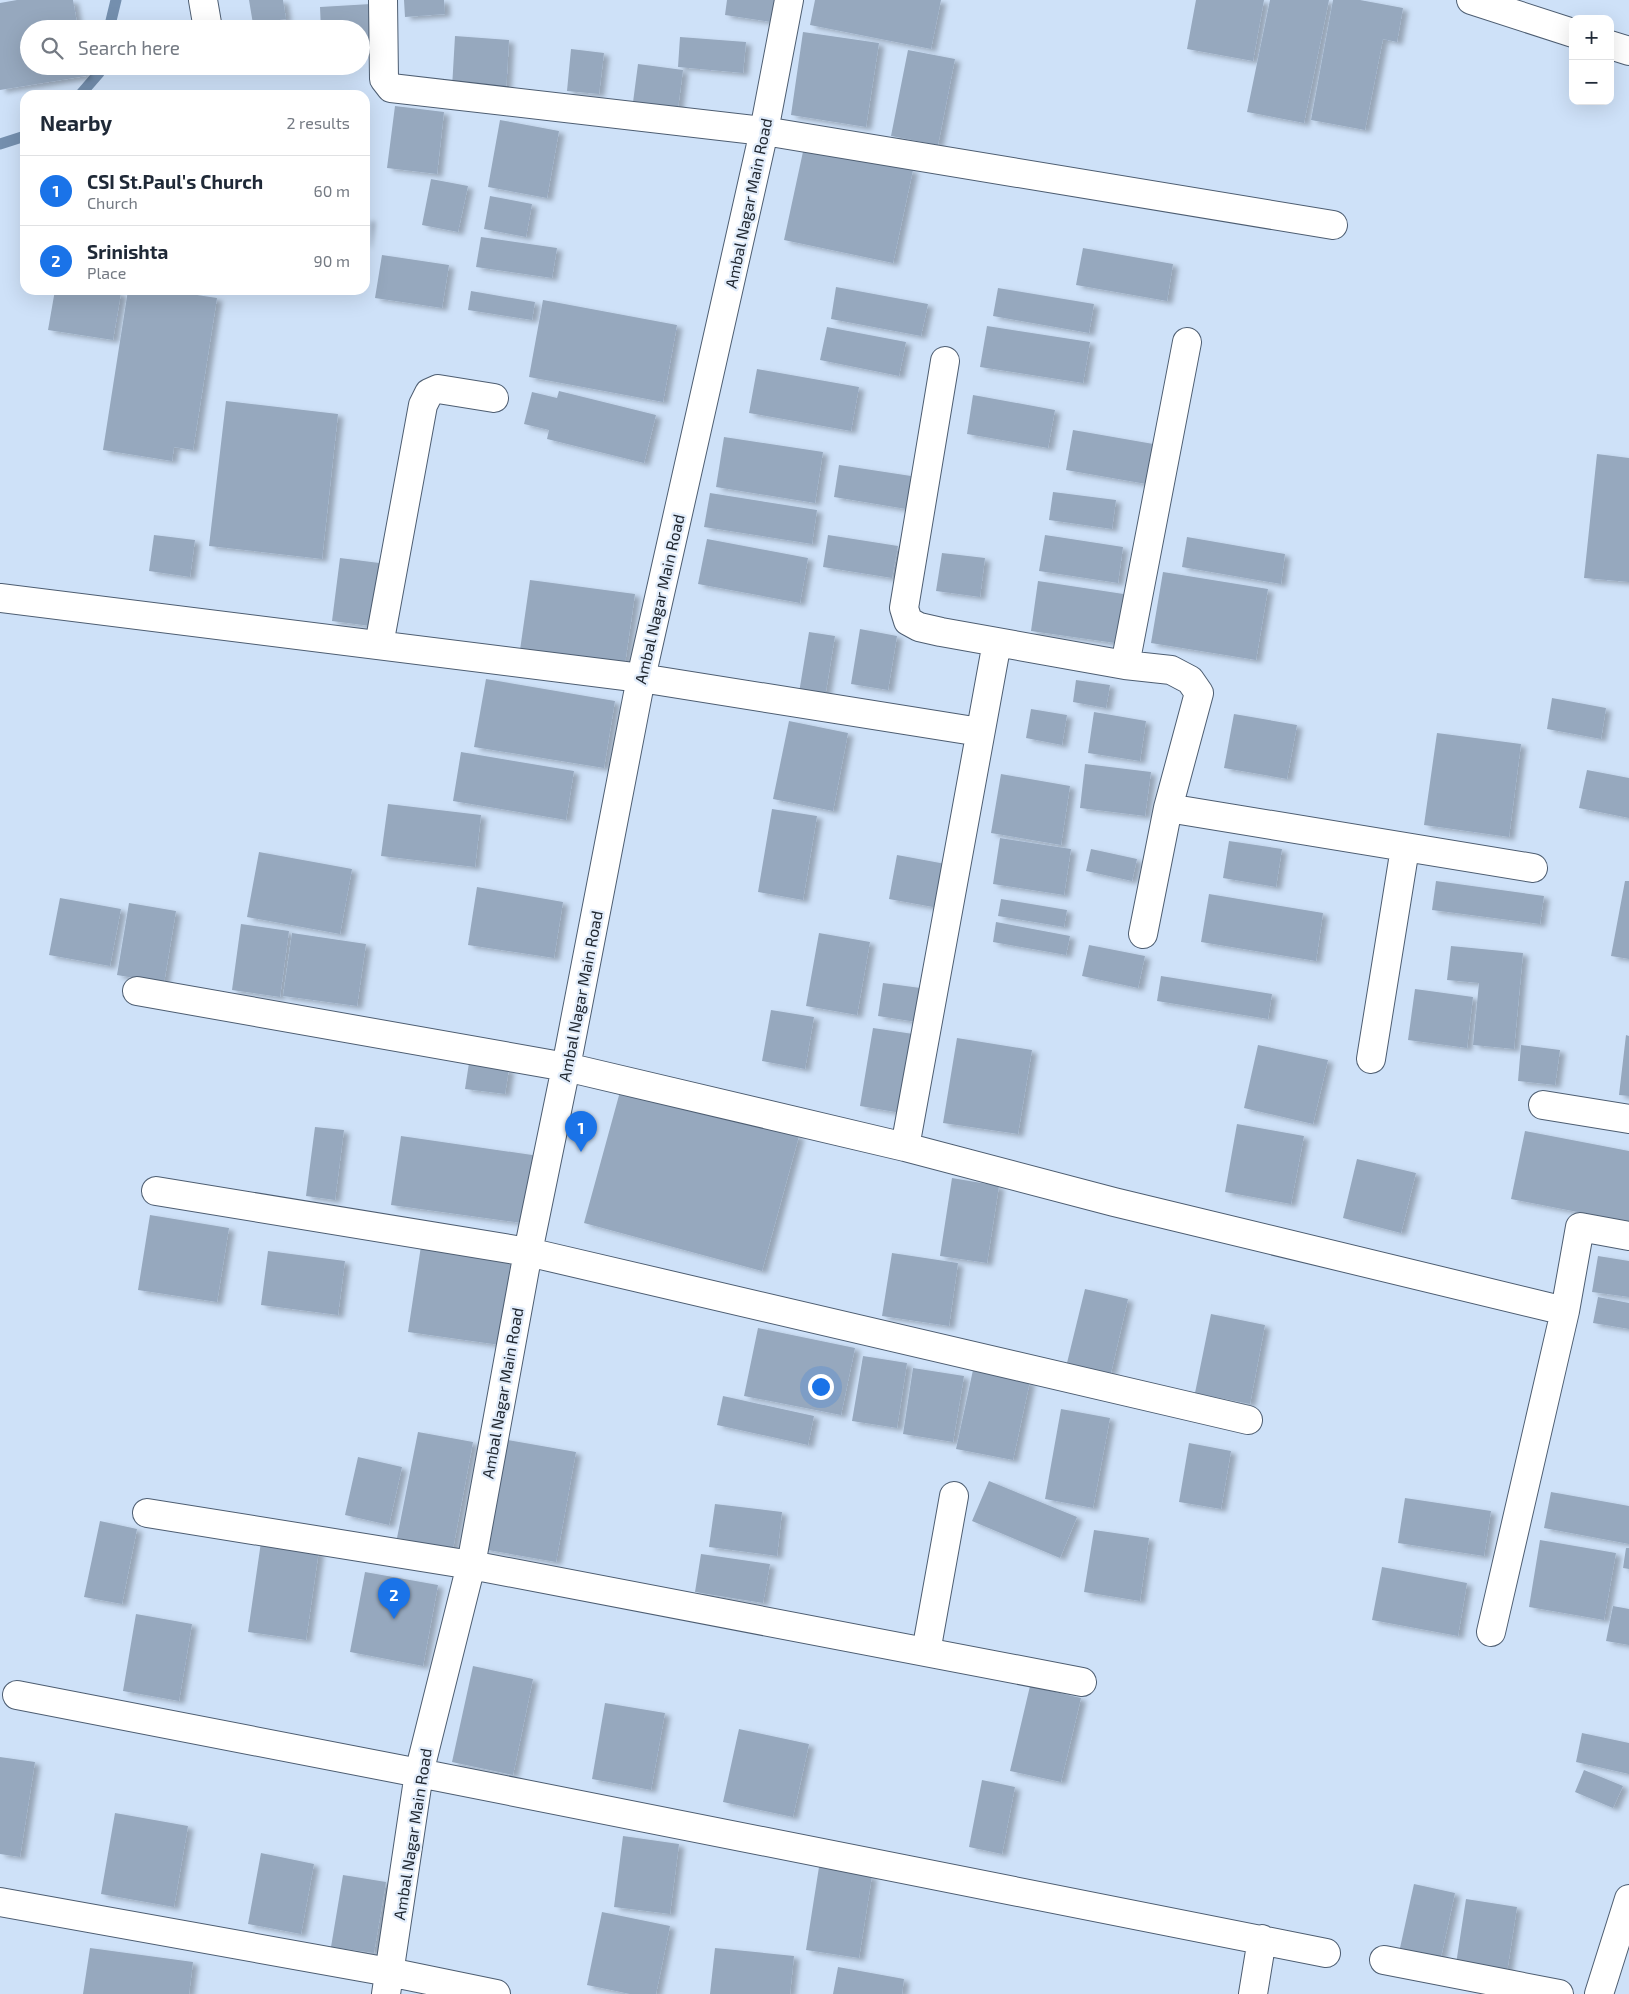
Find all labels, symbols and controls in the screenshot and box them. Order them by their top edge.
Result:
map controls [1569,15,1614,105]
button: + [1569,15,1614,60]
search box [20,20,370,75]
icon: search [38,34,66,62]
text: Search here [78,36,180,59]
button: − [1569,60,1614,105]
text: Nearby [40,110,112,135]
text: 2 results [287,113,350,132]
street label: Ambal Nagar Main Road [721,116,775,290]
text: CSI St.Paul's Church [87,170,263,193]
text: 1 [53,181,59,200]
text: 60 m [314,181,350,200]
text: Church [87,193,138,212]
text: Srinishta [87,240,168,263]
text: 2 [51,251,61,270]
text: 90 m [314,251,350,270]
text: Place [87,263,126,282]
street label: Ambal Nagar Main Road [630,512,688,686]
street label: Ambal Nagar Main Road [554,909,606,1083]
pin: 1 [565,1111,597,1152]
street label: Ambal Nagar Main Road [478,1306,526,1480]
your location [808,1374,834,1400]
pin: 2 [378,1578,410,1619]
street label: Ambal Nagar Main Road [389,1747,435,1921]

